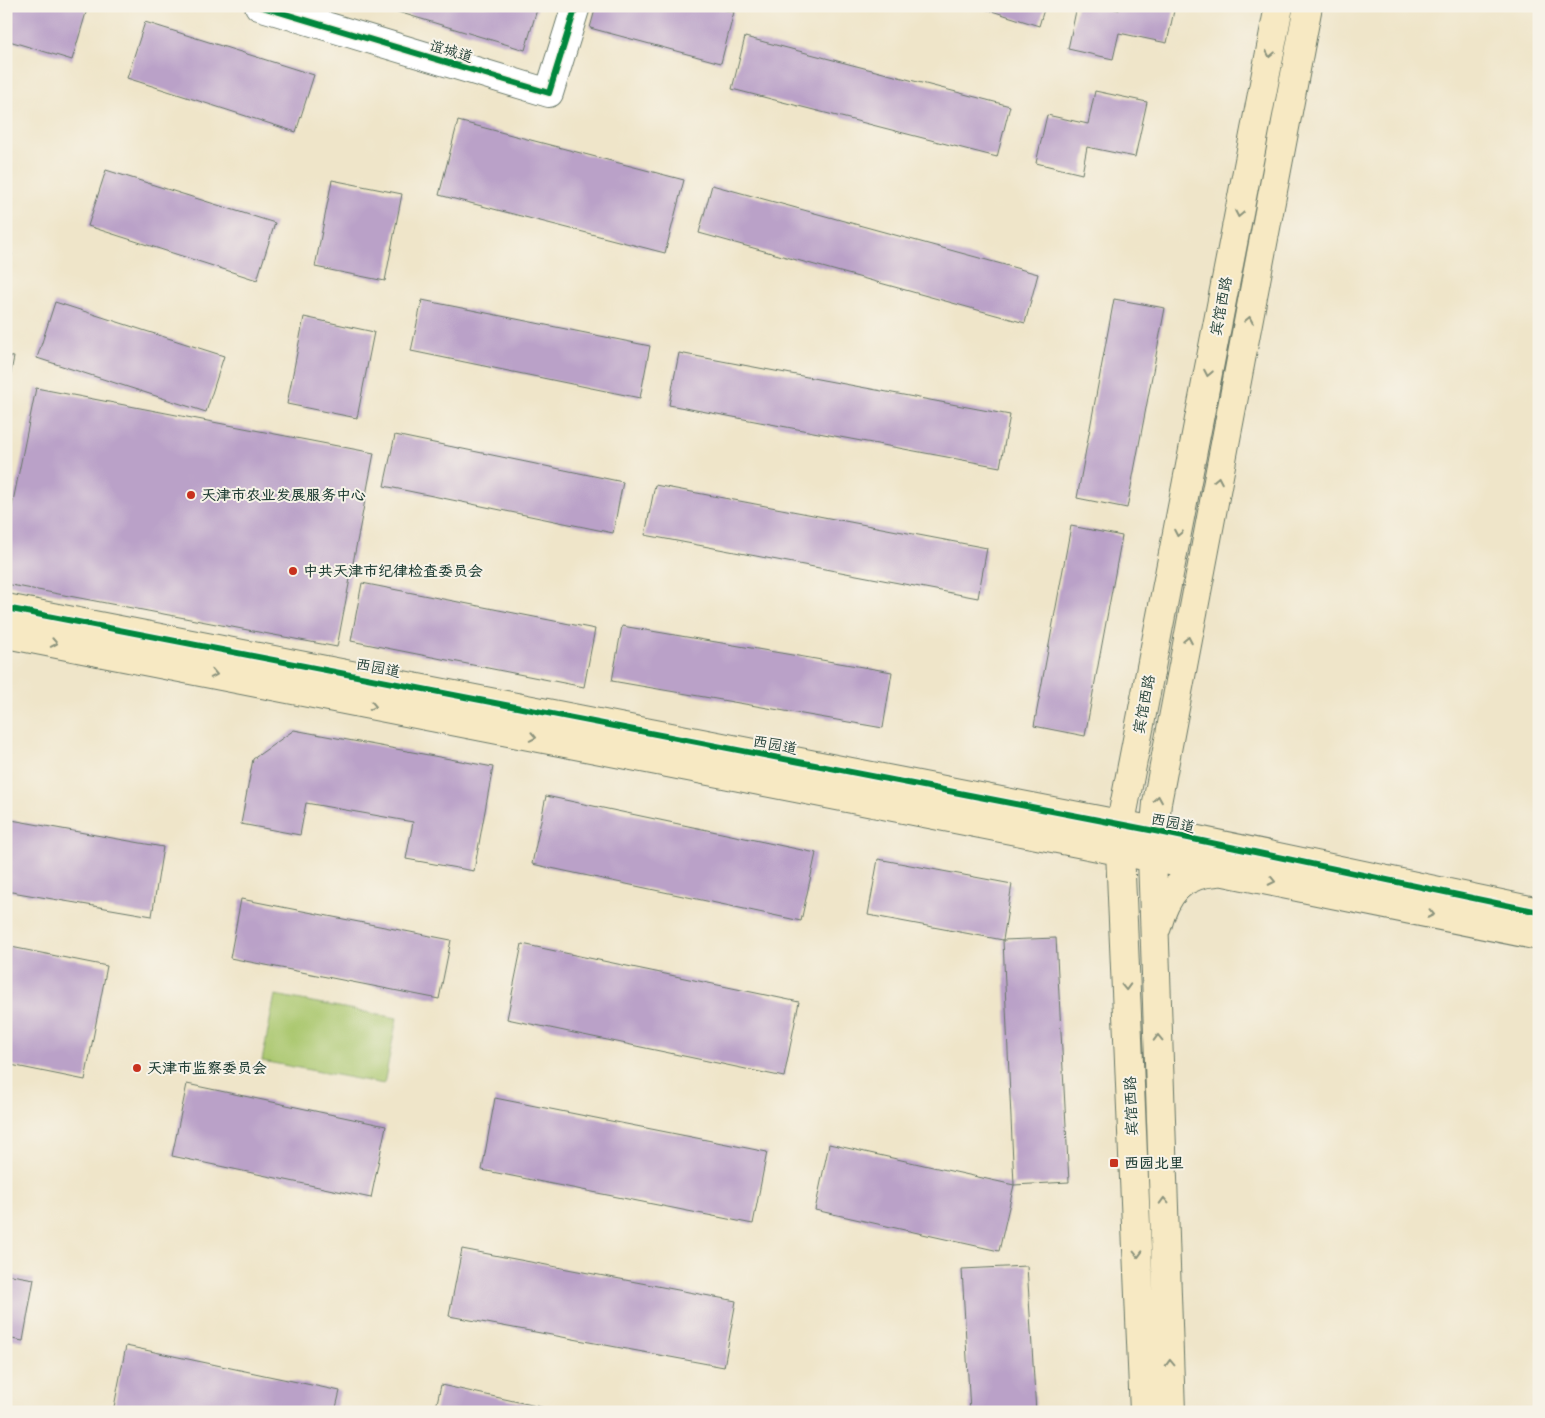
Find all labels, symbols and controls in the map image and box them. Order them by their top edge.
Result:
street label: 谊城道 [427,36,475,66]
one-way arrow [1265,50,1275,59]
one-way arrow [1234,209,1245,218]
street label: 宾馆西路 [1206,275,1236,337]
one-way arrow [1243,316,1253,325]
one-way arrow [1204,369,1214,378]
one-way arrow [1213,476,1223,484]
place label: 天津市农业发展服务中心 [201,486,366,504]
marker: 天津市农业发展服务中心 [185,489,197,501]
one-way arrow [1173,528,1183,537]
place label: 中共天津市纪律检查委员会 [303,562,483,580]
marker: 中共天津市纪律检查委员会 [287,565,299,577]
one-way arrow [1183,635,1193,644]
one-way arrow [50,638,59,648]
street label: 西园道 [354,655,402,681]
one-way arrow [209,669,218,679]
street label: 宾馆西路 [1129,673,1159,735]
one-way arrow [369,700,378,710]
one-way arrow [528,731,537,741]
street label: 西园道 [751,732,799,758]
one-way arrow [1153,795,1163,804]
street label: 西园道 [1149,810,1197,836]
one-way arrow [1267,876,1276,886]
one-way arrow [1426,908,1435,919]
one-way arrow [1121,983,1132,991]
one-way arrow [1153,1034,1164,1042]
place label: 天津市监察委员会 [147,1059,267,1077]
marker: 天津市监察委员会 [131,1062,143,1074]
street label: 宾馆西路 [1121,1076,1141,1136]
place label: 西园北里 [1124,1154,1184,1172]
marker: 西园北里 [1108,1157,1120,1169]
one-way arrow [1159,1196,1169,1204]
one-way arrow [1132,1251,1143,1259]
one-way arrow [1164,1359,1175,1367]

